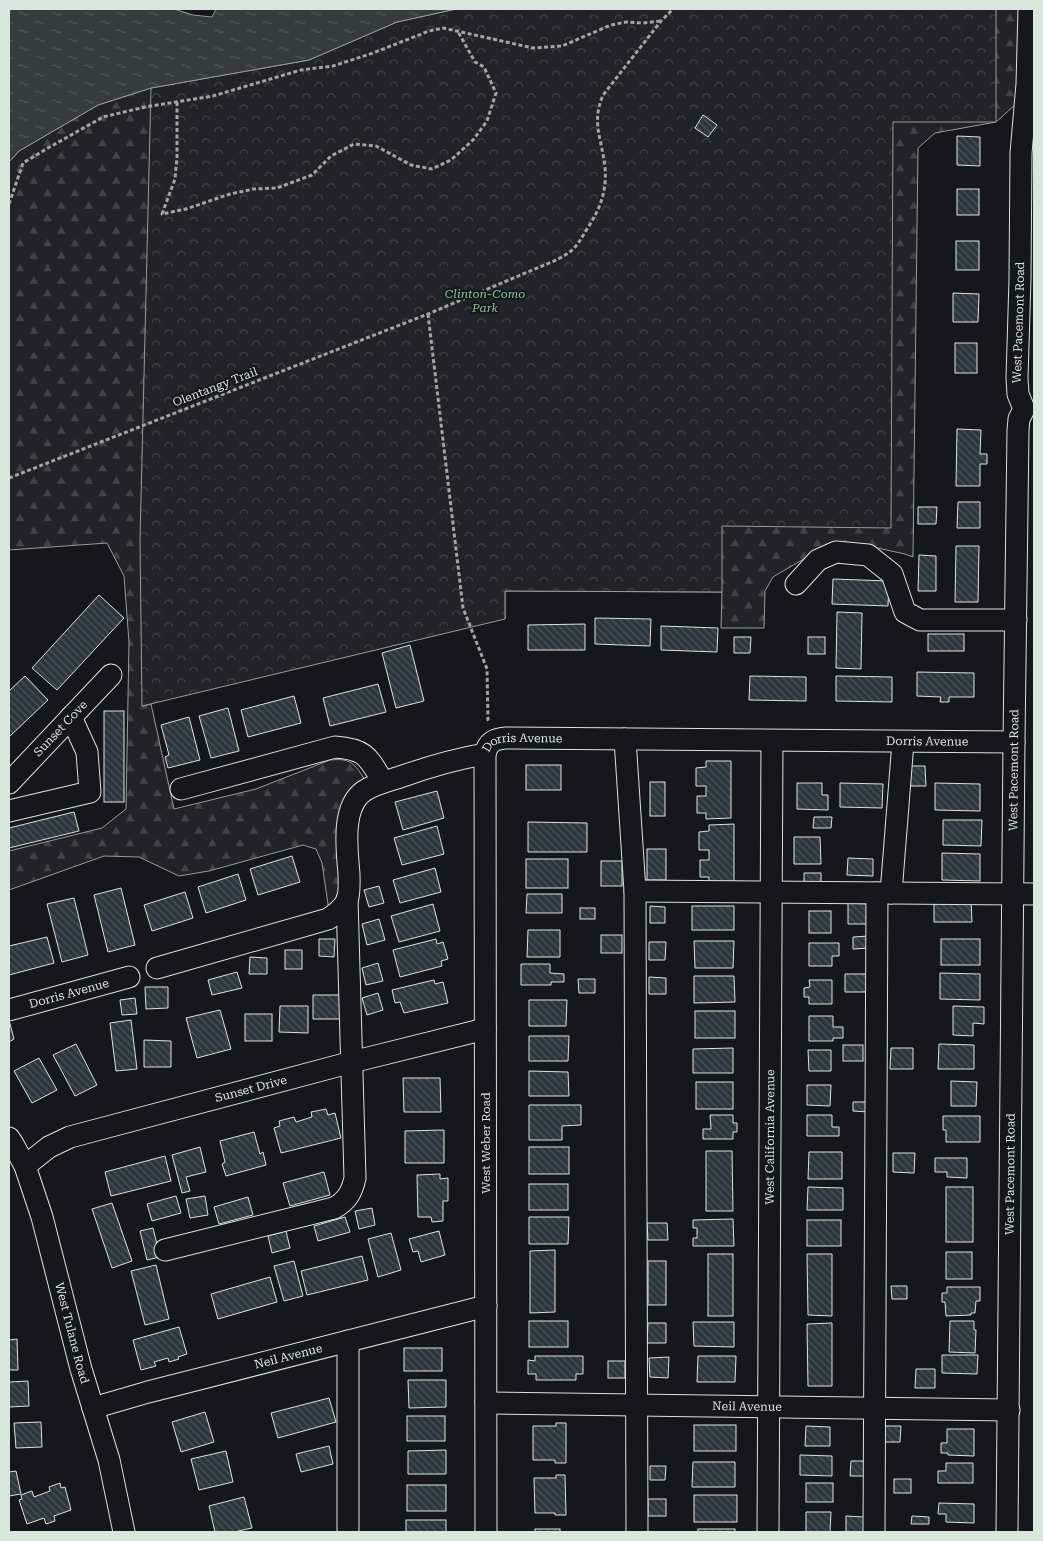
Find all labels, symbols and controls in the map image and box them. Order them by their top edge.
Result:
street label: West Pacemont Road [1010,261,1027,384]
park label: Clinton-Como Park [445,287,525,315]
street label: Olentangy Trail [170,364,260,410]
street label: Sunset Cove [31,697,90,759]
street label: West Pacemont Road [1006,709,1021,831]
street label: Dorris Avenue [479,731,563,754]
street label: Dorris Avenue [886,734,969,749]
street label: Dorris Avenue [27,976,111,1011]
street label: West California Avenue [763,1069,777,1205]
street label: Sunset Drive [213,1073,289,1105]
street label: West Weber Road [479,1092,493,1194]
street label: West Pacemont Road [1003,1113,1018,1235]
street label: West Tulane Road [52,1281,92,1386]
street label: Neil Avenue [253,1341,324,1372]
street label: Neil Avenue [712,1399,782,1414]

